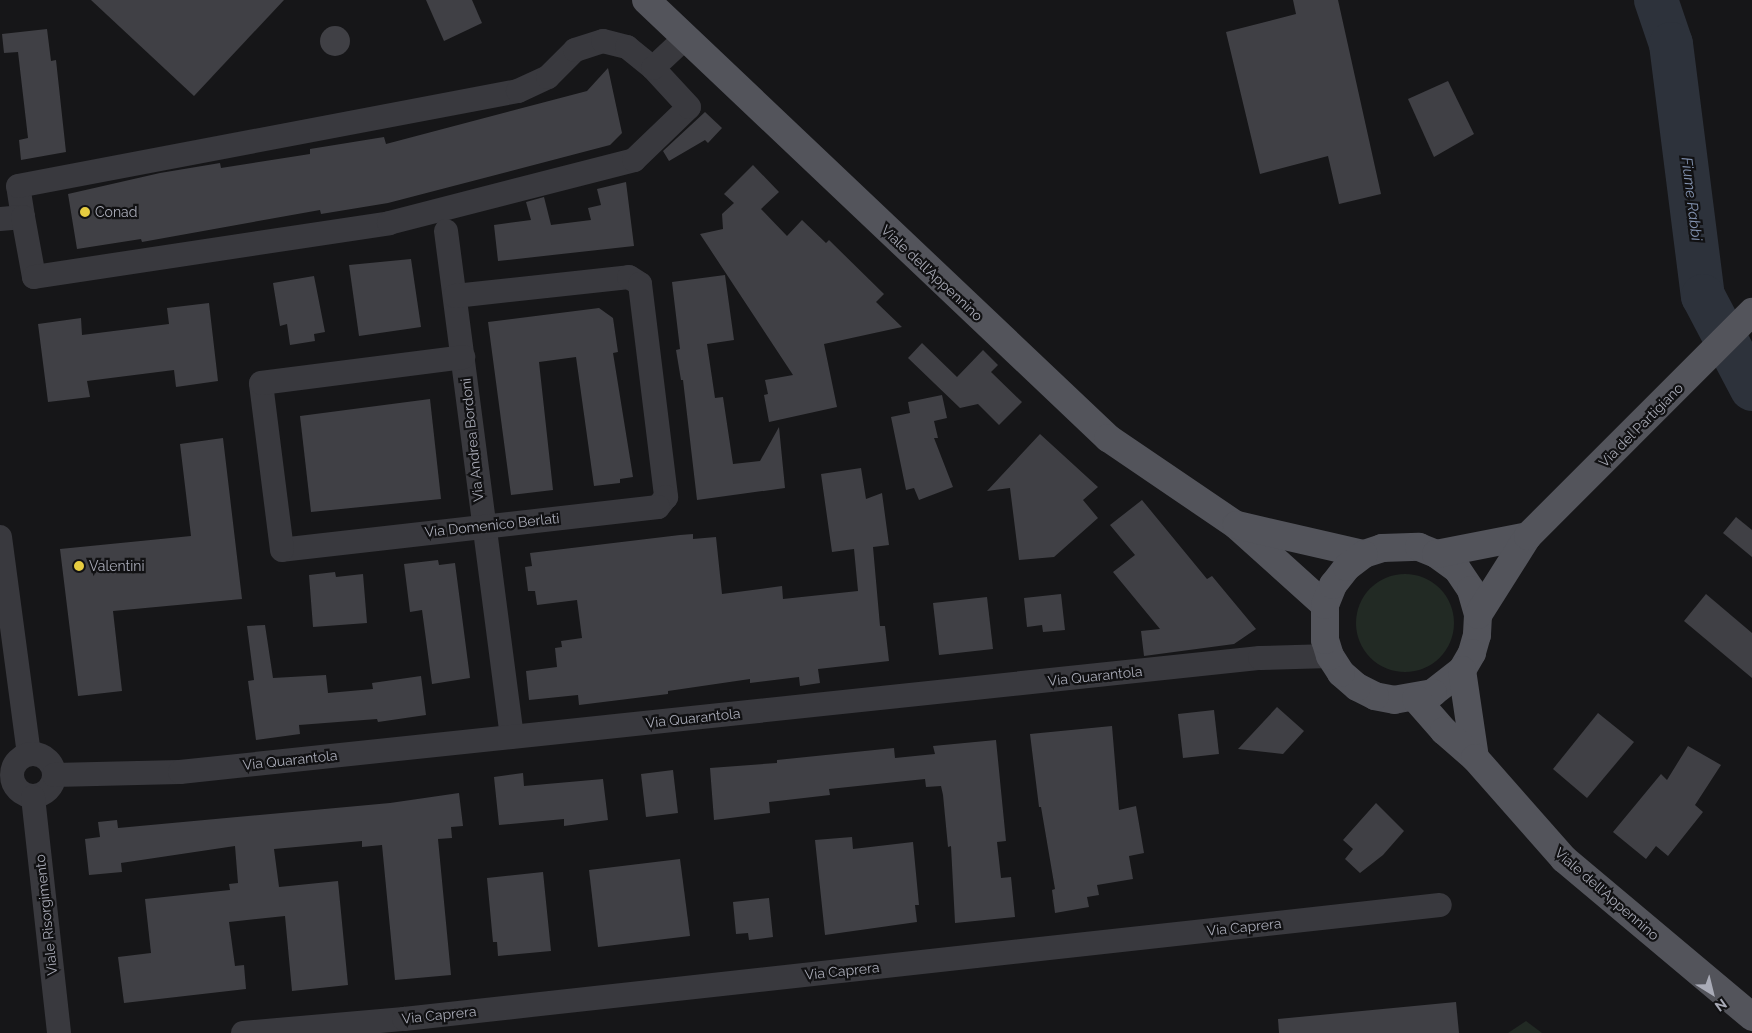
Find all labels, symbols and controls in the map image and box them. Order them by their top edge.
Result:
water label: Fiume Rabbi [1677,156,1705,242]
place label: Conad [95,204,137,220]
marker: Conad [79,206,91,218]
street label: Viale dell'Appennino [878,222,986,324]
street label: Via Andrea Bordoni [457,377,487,503]
street label: Via del Partigiano [1595,379,1687,471]
street label: Via Domenico Berlati [424,510,560,540]
place label: Valentini [89,558,144,574]
marker: Valentini [73,560,85,572]
street label: Via Quarantola [1047,663,1143,689]
street label: Via Quarantola [645,705,741,731]
street label: Via Quarantola [242,747,338,773]
street label: Viale dell'Appennino [1551,844,1663,944]
street label: Viale Risorgimento [31,854,61,976]
street label: Via Caprera [1206,915,1282,939]
street label: Via Caprera [804,959,880,983]
north arrow [1687,968,1737,1018]
text: N [1712,996,1730,1015]
street label: Via Caprera [401,1003,477,1027]

